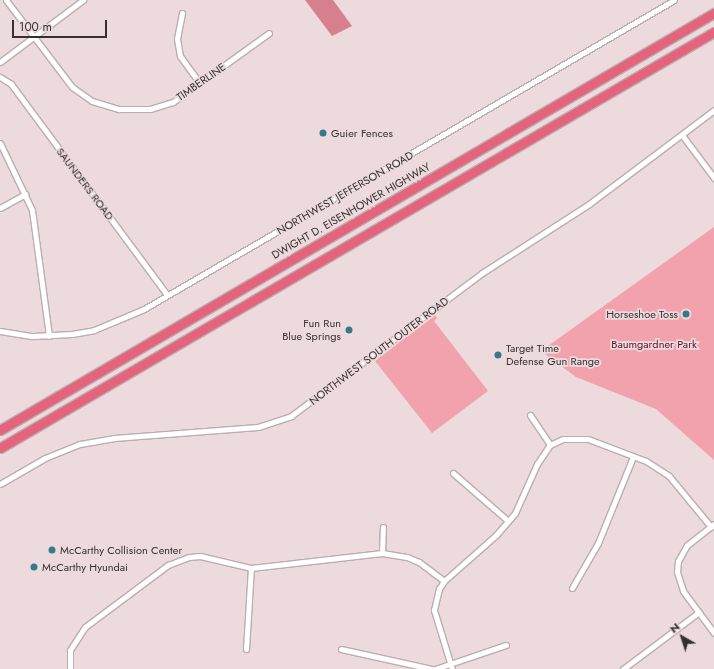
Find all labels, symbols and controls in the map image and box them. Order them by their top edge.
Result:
scale bar [14,12,109,38]
text: 100 m [19,18,52,36]
street label: TIMBERLINE [174,60,228,104]
place label: Guier Fences [331,126,393,140]
marker: Guier Fences [318,128,328,138]
street label: SAUNDERS ROAD [54,145,116,223]
street label: NORTHWEST JEFFERSON ROAD [274,148,416,238]
street label: DWIGHT D. EISENHOWER HIGHWAY [269,160,433,262]
street label: NORTHWEST SOUTH OUTER ROAD [307,294,451,408]
place label: Horseshoe Toss [606,307,678,321]
marker: Horseshoe Toss [681,309,691,319]
place label: Fun Run Blue Springs [282,317,341,343]
marker: Fun Run Blue Springs [344,325,354,335]
park label: Baumgardner Park [611,337,697,351]
place label: Target Time Defense Gun Range [506,342,600,368]
marker: Target Time Defense Gun Range [493,350,503,360]
place label: McCarthy Collision Center [60,543,182,557]
marker: McCarthy Collision Center [47,545,57,555]
place label: McCarthy Hyundai [42,560,128,574]
marker: McCarthy Hyundai [29,562,39,572]
north arrow [662,617,702,657]
text: N [666,619,683,637]

